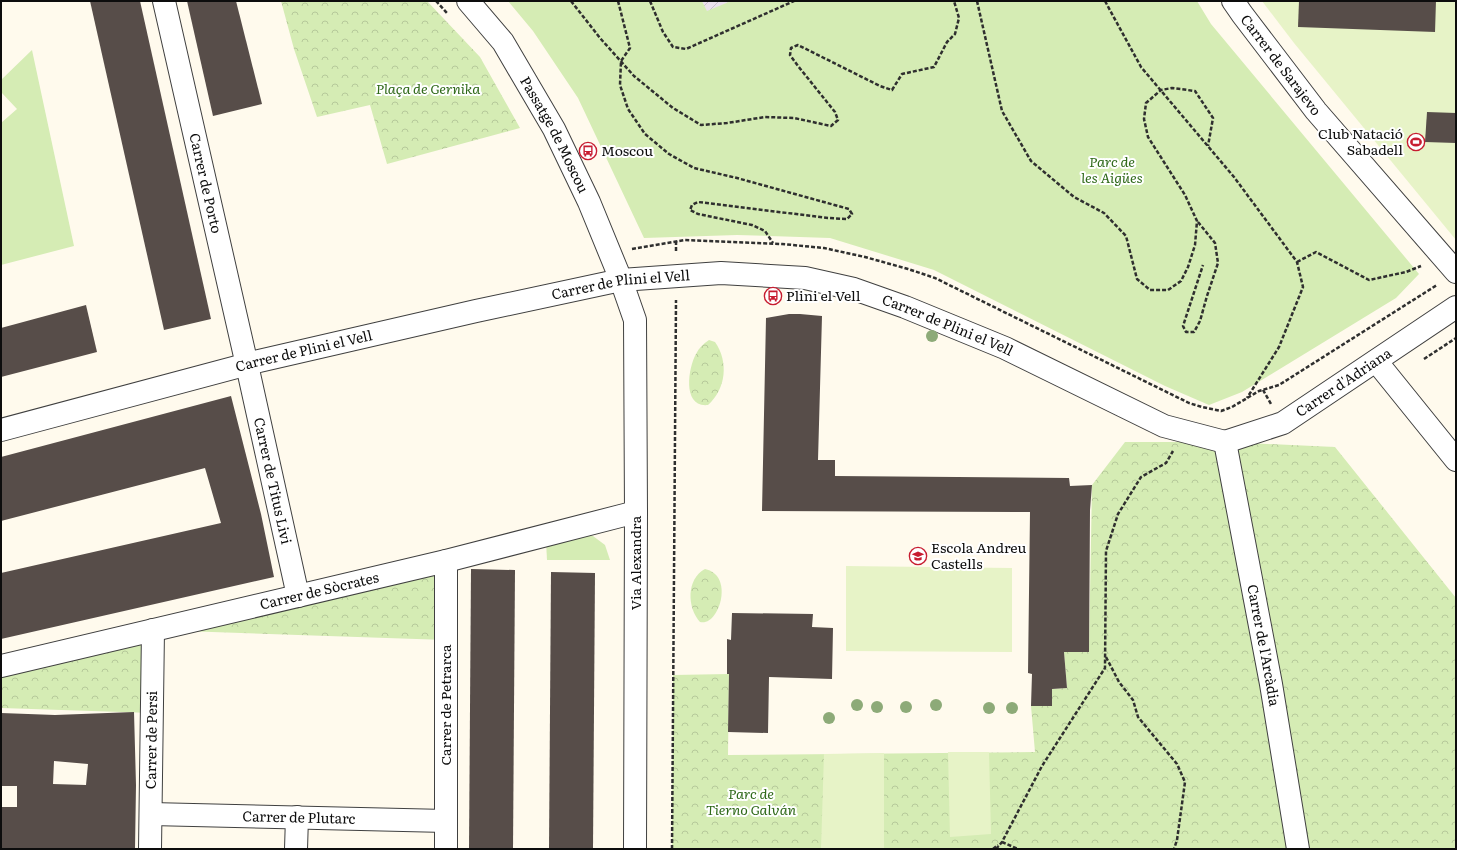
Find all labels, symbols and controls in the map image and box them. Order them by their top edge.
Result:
street label: Carrer de Sarajevo [1237,10,1327,119]
street label: Passatge de Moscou [516,72,594,196]
park label: Plaça de Gernika [376,78,480,98]
place label: Club Natació Sabadell [1318,123,1403,159]
street label: Carrer de Porto [185,131,228,235]
sports icon: Club Natació Sabadell [1406,132,1426,152]
place label: Moscou [601,140,653,160]
bus stop icon: Moscou [578,141,598,161]
park label: Parc de les Aigües [1081,151,1143,187]
street label: Carrer de Plini el Vell [549,264,691,304]
place label: Plini el Vell [786,285,861,305]
bus stop icon: Plini el Vell [763,286,783,306]
street label: Carrer de Plini el Vell [880,289,1017,360]
street label: Carrer de Plini el Vell [233,324,374,376]
street label: Carrer d'Adriana [1291,342,1395,421]
street label: Carrer de Titus Livi [250,415,297,546]
street label: Via Alexandra [625,515,645,610]
place label: Escola Andreu Castells [931,537,1027,573]
school or university icon: Escola Andreu Castells [908,546,928,566]
street label: Carrer de Sòcrates [258,566,381,614]
street label: Carrer de l'Arcàdia [1243,583,1286,708]
street label: Carrer de Petrarca [435,644,455,766]
street label: Carrer de Persi [140,690,161,789]
park label: Parc de Tierno Galván [706,783,797,819]
street label: Carrer de Plutarc [242,805,356,828]

